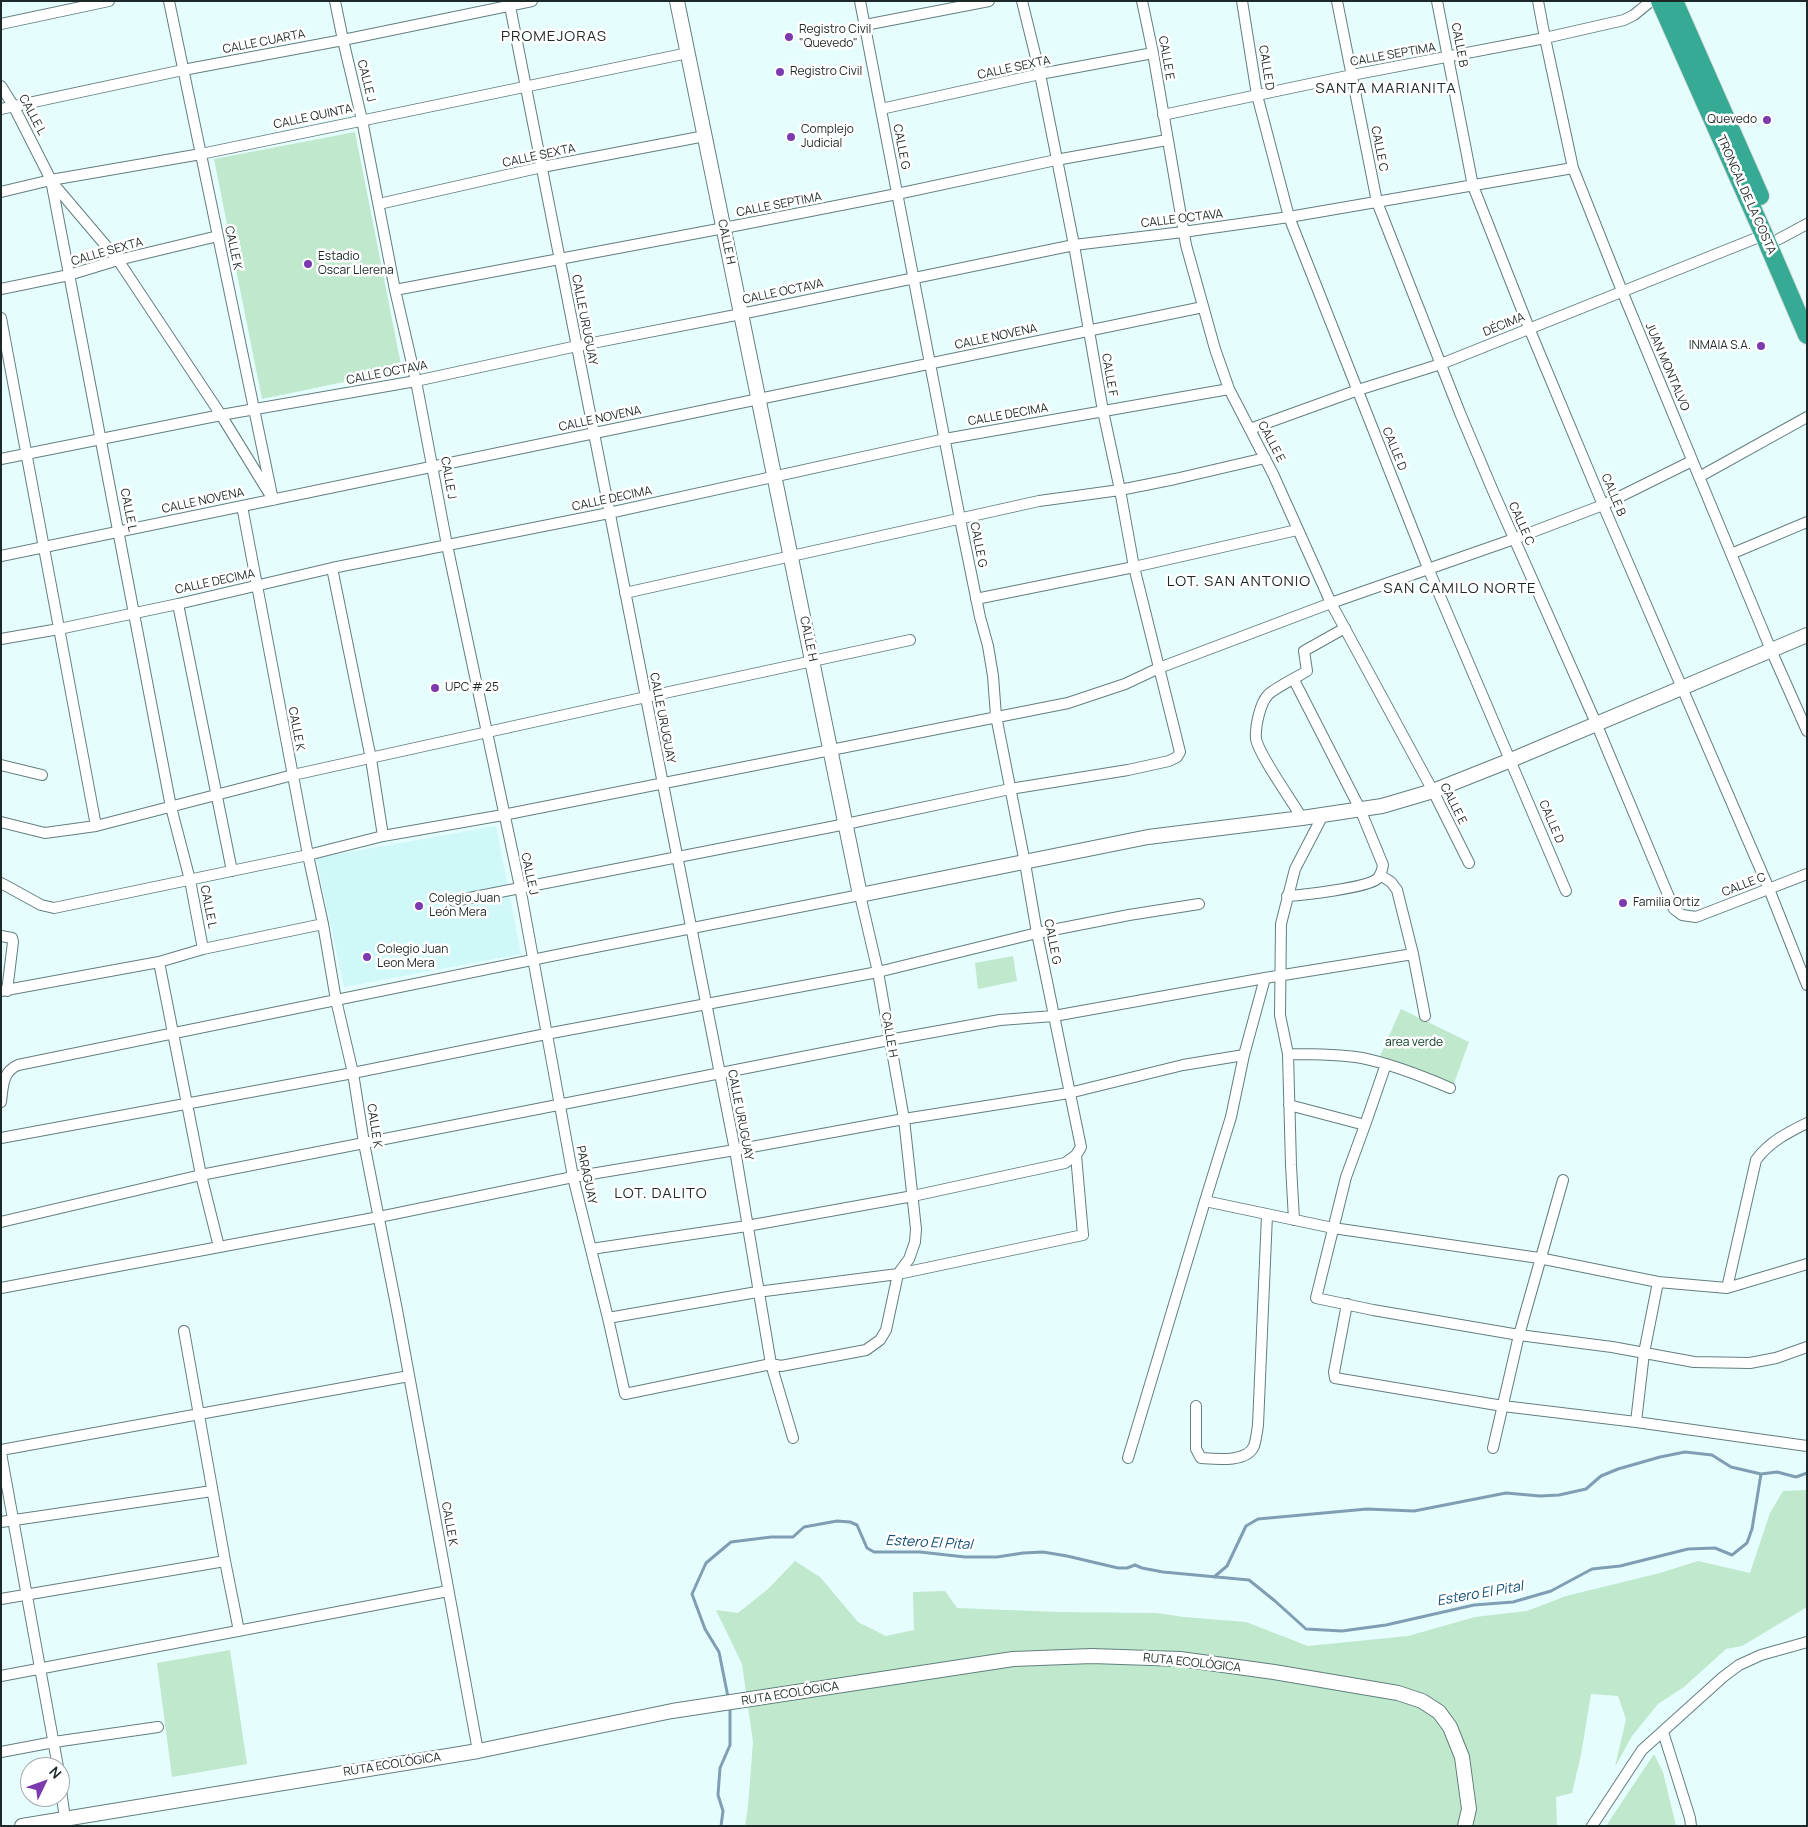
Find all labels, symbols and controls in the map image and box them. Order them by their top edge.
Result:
street label: CALLE B [1448,22,1470,68]
place label: Registro Civil "Quevedo" [799,23,871,51]
street label: CALLE CUARTA [222,27,306,57]
district label: PROMEJORAS [500,28,608,46]
marker: Registro Civil "Quevedo" [783,31,795,43]
street label: CALLE E [1155,35,1177,81]
street label: CALLE SEPTIMA [1349,40,1437,70]
street label: CALLE D [1255,44,1277,92]
street label: CALLE SEXTA [976,53,1052,83]
street label: CALLE J [354,58,378,104]
place label: Registro Civil [790,65,862,79]
marker: Registro Civil [774,66,786,78]
district label: SANTA MARIANITA [1313,80,1459,98]
street label: CALLE L [15,92,49,138]
street label: CALLE QUINTA [272,102,354,132]
place label: Quevedo [1707,113,1757,127]
marker: Quevedo [1761,114,1773,126]
place label: Complejo Judicial [801,123,854,151]
street label: CALLE G [890,123,912,171]
street label: CALLE C [1368,125,1390,173]
marker: Complejo Judicial [785,131,797,143]
street label: TRONCAL DE LA COSTA [1713,133,1779,257]
street label: CALLE SEXTA [501,141,577,171]
street label: CALLE SEPTIMA [735,190,823,220]
street label: CALLE OCTAVA [1140,207,1224,231]
street label: CALLE H [714,218,738,266]
street label: CALLE K [221,225,245,271]
street label: CALLE SEXTA [69,235,145,269]
place label: Estadio Oscar Llerena [318,250,394,278]
marker: Estadio Oscar Llerena [302,258,314,270]
street label: CALLE URUGUAY [568,274,600,366]
street label: CALLE OCTAVA [741,276,825,308]
street label: DÉCIMA [1481,310,1527,340]
street label: CALLE NOVENA [953,321,1039,353]
street label: JUAN MONTALVO [1642,321,1692,413]
place label: INMAIA S.A. [1689,339,1751,353]
marker: INMAIA S.A. [1755,340,1767,352]
street label: CALLE F [1098,352,1120,398]
street label: CALLE OCTAVA [345,358,429,388]
street label: CALLE DECIMA [967,401,1049,429]
street label: CALLE NOVENA [557,403,643,435]
street label: CALLE E [1254,419,1288,465]
street label: CALLE D [1379,425,1409,473]
street label: CALLE J [437,456,459,500]
street label: CALLE B [1598,472,1628,518]
street label: CALLE DECIMA [571,484,653,514]
street label: CALLE NOVENA [160,485,246,517]
street label: CALLE L [117,487,139,533]
street label: CALLE C [1505,500,1537,548]
street label: CALLE G [967,521,989,569]
street label: CALLE DECIMA [174,567,256,597]
district label: LOT. SAN ANTONIO [1165,573,1313,591]
district label: SAN CAMILO NORTE [1381,580,1539,598]
street label: CALLE H [796,615,820,663]
street label: CALLE URUGUAY [646,672,678,764]
place label: UPC # 25 [445,681,499,695]
marker: UPC # 25 [429,682,441,694]
street label: CALLE K [285,706,307,752]
street label: CALLE E [1437,781,1469,827]
street label: CALLE D [1535,798,1567,846]
street label: CALLE J [517,851,541,897]
street label: CALLE C [1720,870,1768,900]
street label: CALLE L [197,884,219,930]
place label: Colegio Juan León Mera [429,892,500,920]
place label: Familia Ortiz [1633,896,1700,910]
marker: Familia Ortiz [1617,897,1629,909]
marker: Colegio Juan León Mera [413,900,425,912]
street label: CALLE G [1041,918,1063,966]
place label: Colegio Juan Leon Mera [377,943,448,971]
marker: Colegio Juan Leon Mera [361,951,373,963]
street label: CALLE H [878,1011,900,1059]
park label: area verde [1385,1036,1443,1050]
street label: CALLE URUGUAY [724,1069,756,1161]
street label: CALLE K [363,1103,385,1149]
street label: PARAGUAY [573,1145,599,1205]
district label: LOT. DALITO [613,1185,709,1203]
street label: CALLE K [438,1501,460,1547]
water label: Estero El Pital [885,1532,973,1554]
water label: Estero El Pital [1436,1578,1524,1610]
street label: RUTA ECOLÓGICA [1142,1651,1242,1675]
street label: RUTA ECOLÓGICA [740,1679,840,1709]
street label: RUTA ECOLÓGICA [342,1750,442,1780]
north arrow [20,1757,70,1807]
text: N [45,1762,66,1782]

